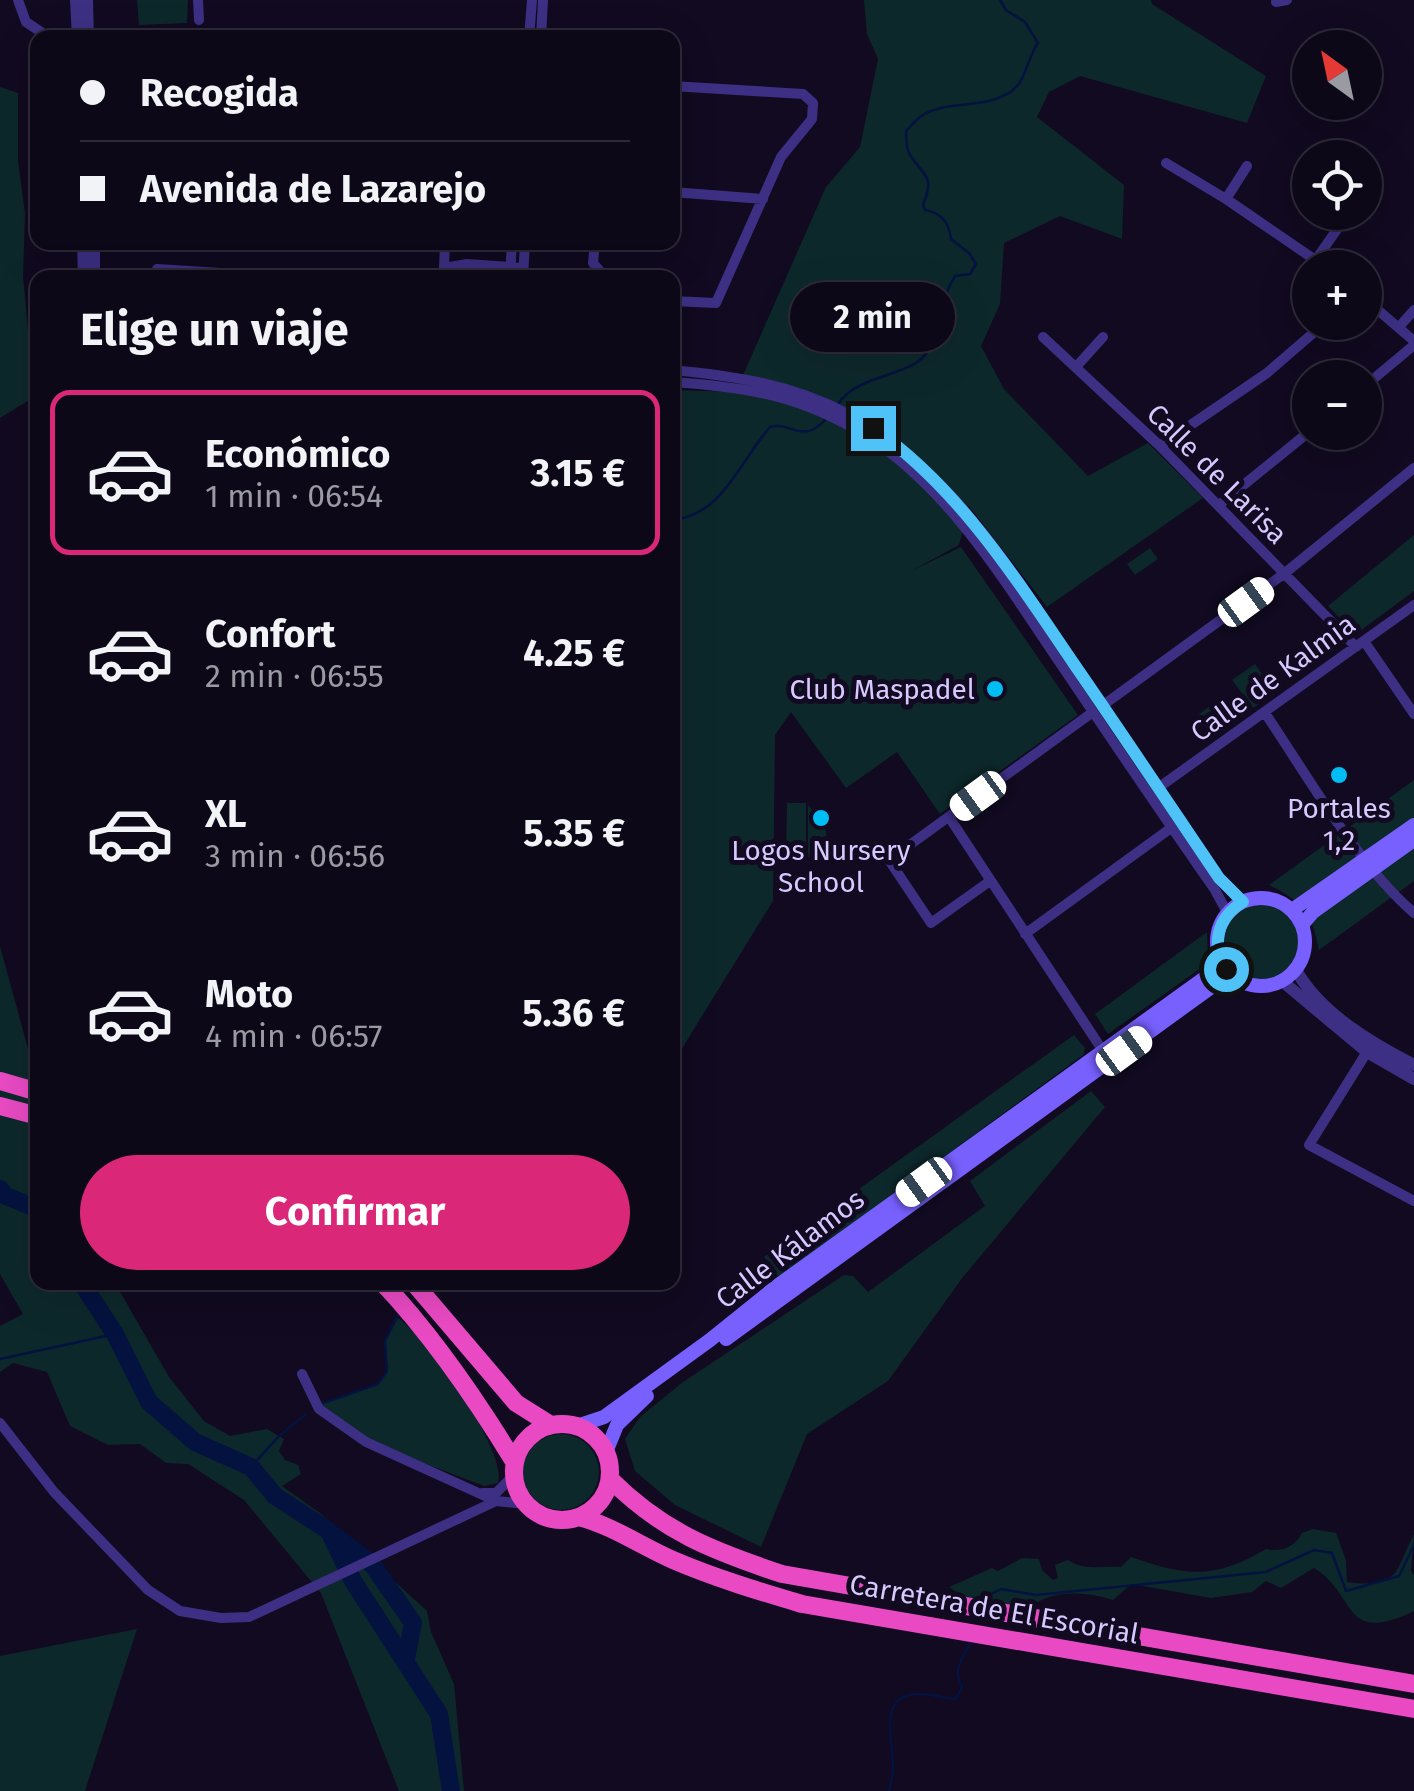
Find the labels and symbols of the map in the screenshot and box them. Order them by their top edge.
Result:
north arrow [1292,30,1382,120]
callout: 2 min [790,283,956,353]
street label: Calle de Larisa [1140,397,1294,551]
route end [851,406,896,451]
car [1213,572,1279,632]
street label: Calle de Kalmia [1184,607,1362,749]
place label: Club Maspadel [789,673,975,706]
marker: Club Maspadel [984,678,1006,700]
marker: Portales 1,2 [1328,764,1350,786]
car [945,766,1011,826]
place label: Portales 1,2 [1287,792,1391,857]
marker: Logos Nursery School [810,807,832,829]
place label: Logos Nursery School [731,834,911,899]
route start [1204,947,1249,992]
car [1091,1021,1157,1081]
car [891,1152,957,1212]
street label: Calle Kálamos [709,1182,871,1316]
street label: Carretera de El Escorial [847,1567,1141,1651]

